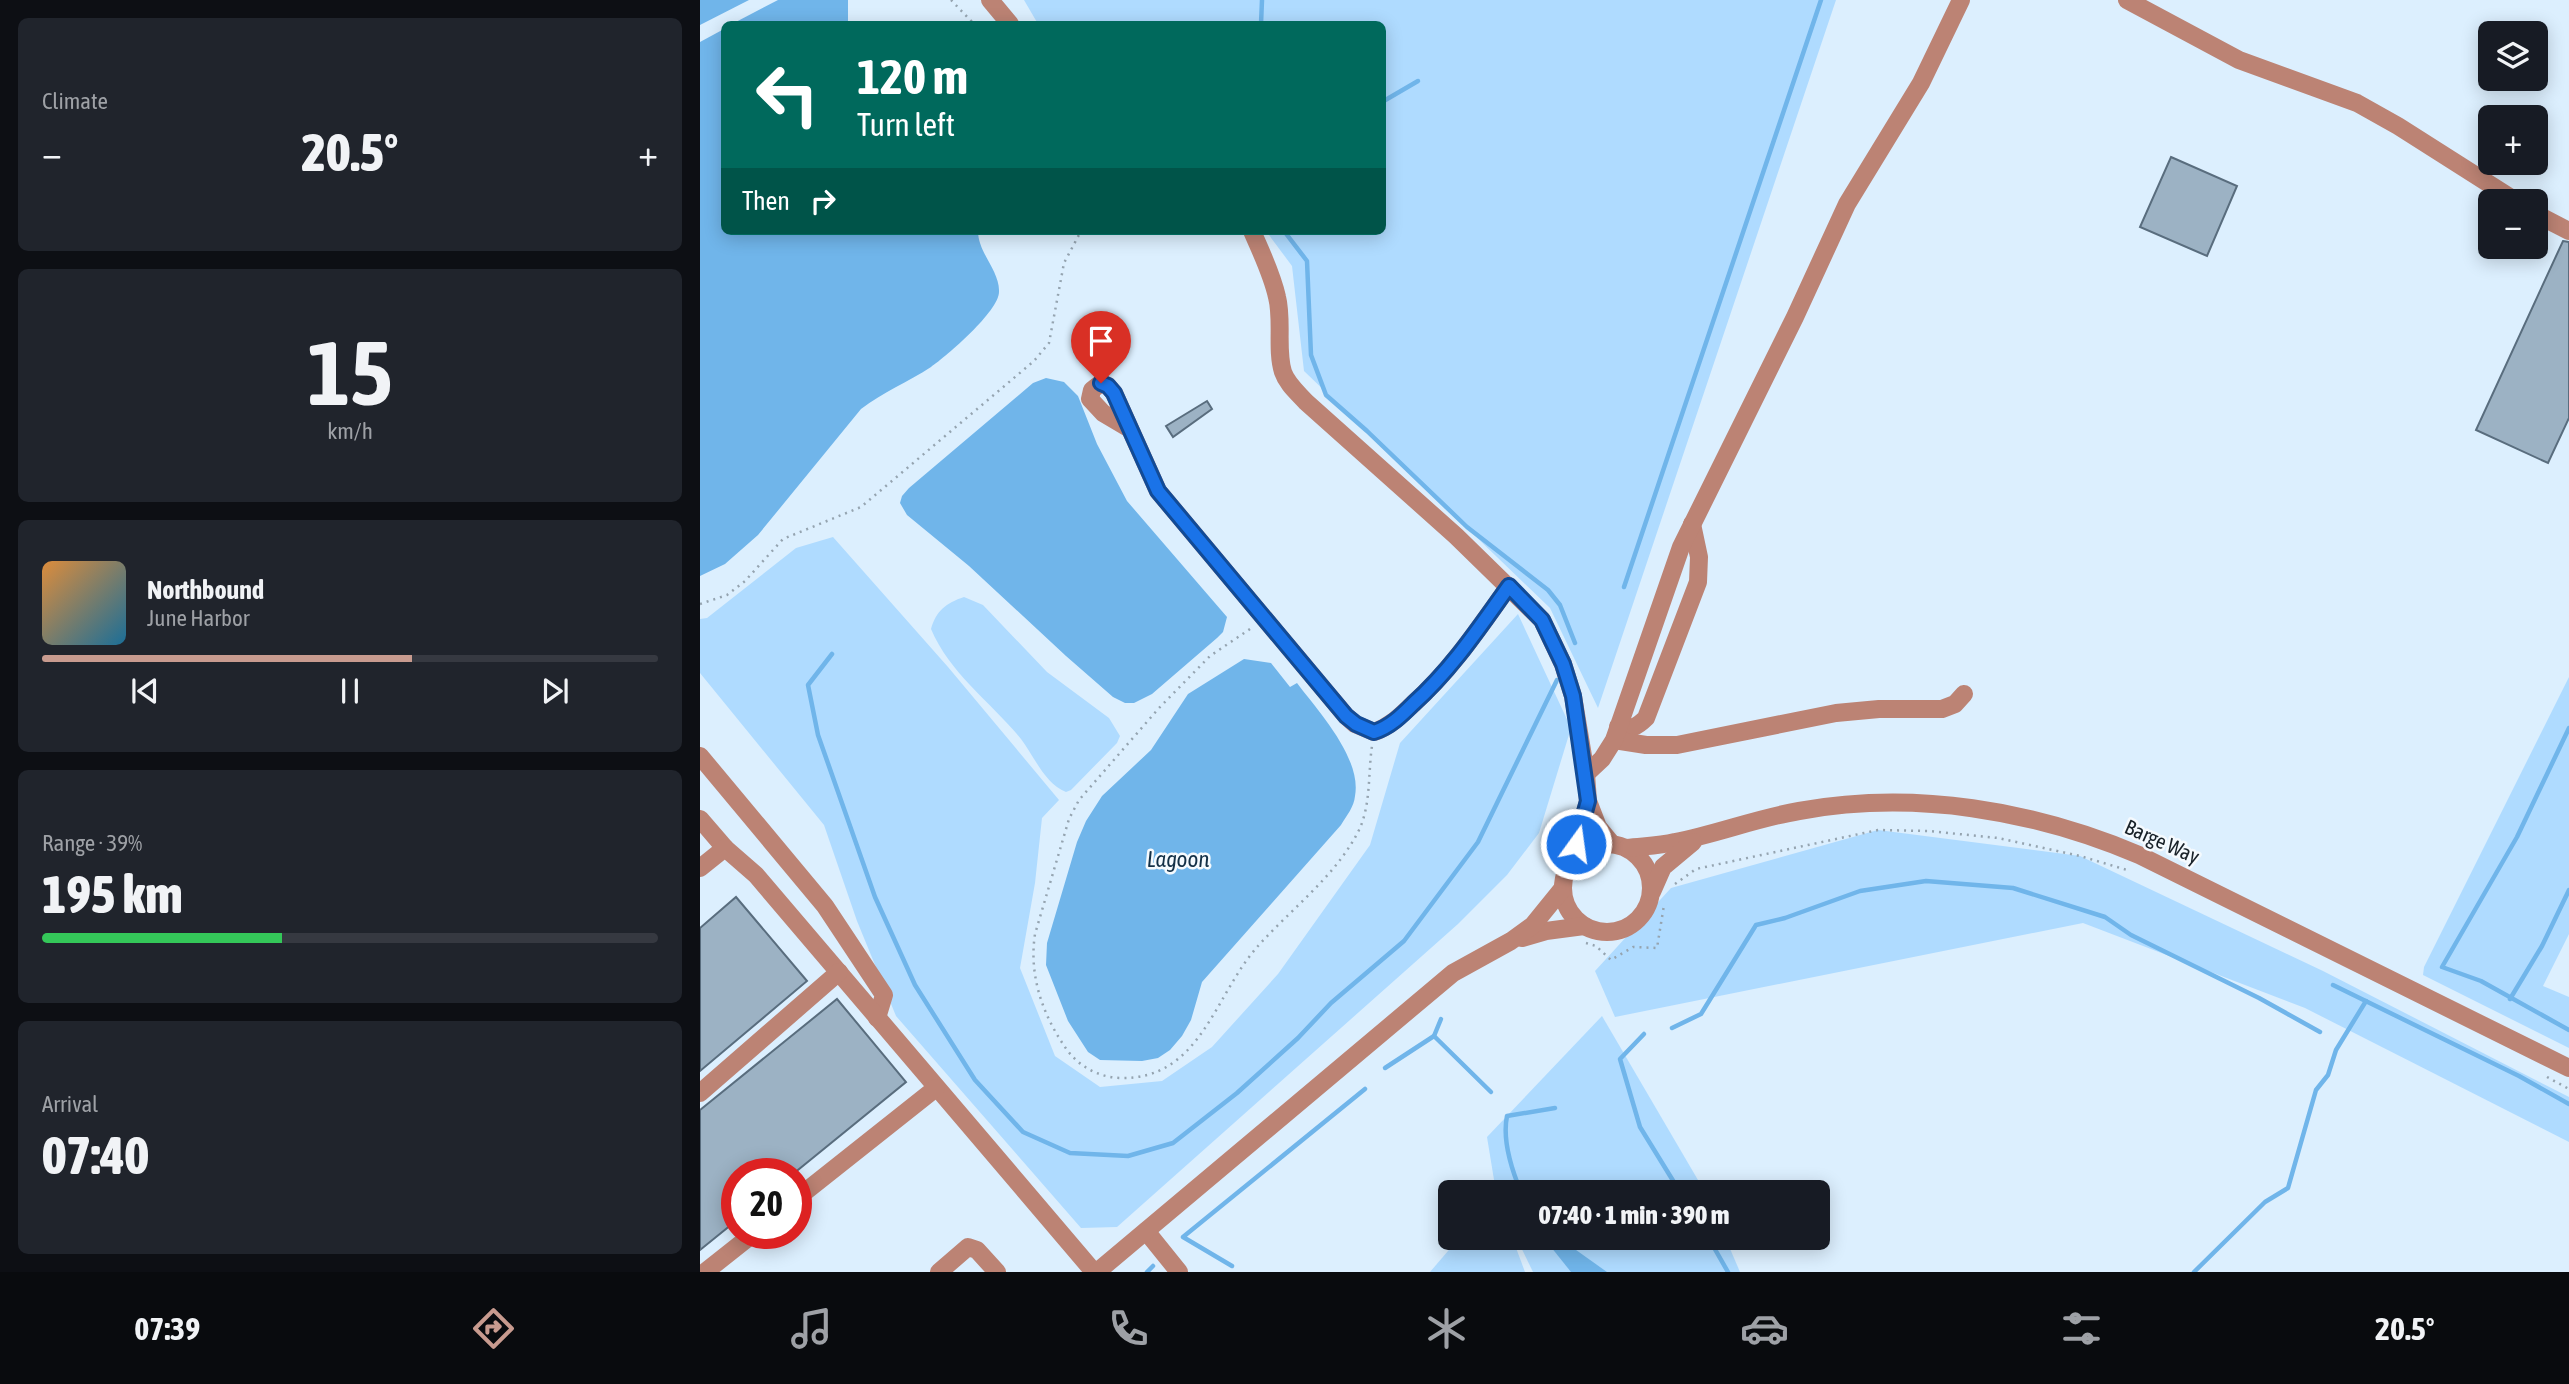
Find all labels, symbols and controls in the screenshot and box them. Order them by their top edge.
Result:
map controls [2478,21,2548,259]
button: layers [2478,21,2548,91]
text: 120 m [857,48,968,104]
icon: left [742,49,833,140]
text: Climate [42,88,108,114]
button: + [2478,105,2548,175]
text: Turn left [857,106,955,143]
text: 20.5° [302,122,398,182]
text: − [42,131,62,174]
text: + [638,131,658,174]
icon: right [804,182,842,220]
text: Then [742,186,790,216]
button: − [2478,189,2548,259]
pin [1071,311,1131,383]
text: 15 [307,320,393,424]
icon: arrive [1082,322,1120,360]
text: km/h [327,418,373,444]
text: Northbound [147,575,264,605]
text: June Harbor [147,605,250,631]
icon: previous [126,672,164,710]
icon: pause [331,672,369,710]
icon: next [536,672,574,710]
position arrow [1539,807,1613,881]
street label: Barge Way [2121,814,2204,868]
text: Range · 39% [42,830,142,856]
water label: Lagoon [1147,846,1209,872]
text: 195 km [42,864,183,924]
text: Arrival [42,1091,98,1117]
text: 07:40 [42,1125,149,1185]
speed limit sign: 20 [721,1158,812,1249]
text: 07:40 · 1 min · 390 m [1539,1200,1729,1230]
icon: directions [469,1304,518,1353]
icon: music [787,1304,836,1353]
icon: phone [1104,1304,1153,1353]
icon: climate [1422,1304,1471,1353]
icon: car [1740,1304,1789,1353]
icon: filters [2057,1304,2106,1353]
text: 07:39 [134,1310,200,1347]
text: 20.5° [2375,1310,2435,1347]

